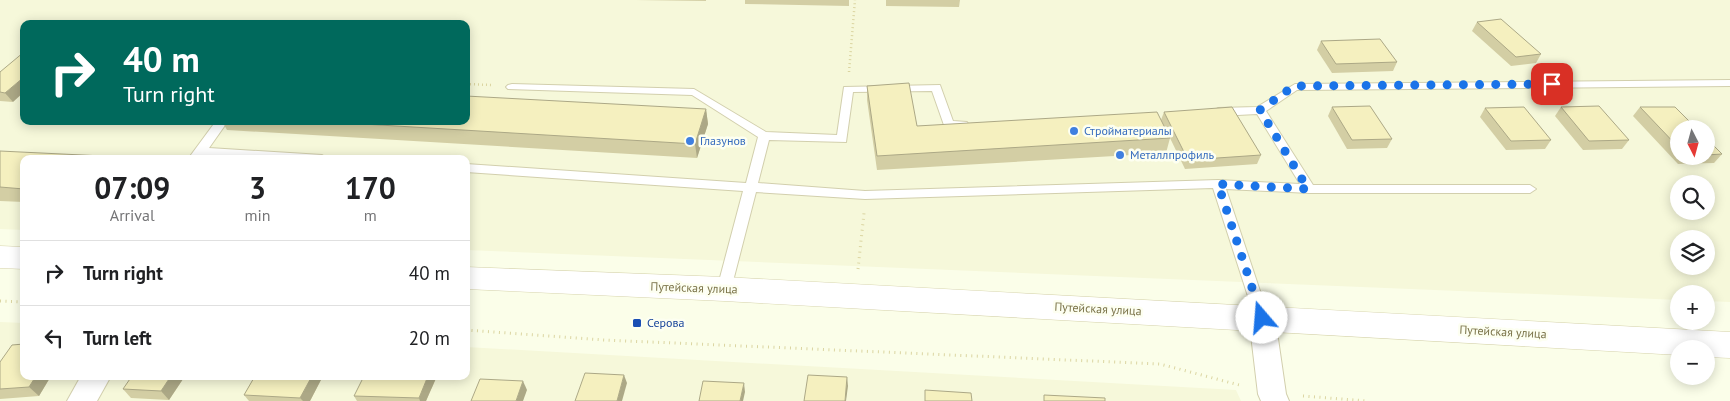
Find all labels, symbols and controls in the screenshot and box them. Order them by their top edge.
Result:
text: 40 m [123,36,200,82]
icon: right [40,40,105,105]
pin [1531,63,1573,105]
icon: arrive [1538,70,1566,98]
text: Turn right [123,80,215,108]
north arrow [1670,120,1715,165]
map controls [1670,120,1715,385]
place label: Стройматериалы [1084,123,1172,138]
marker: Стройматериалы [1068,125,1080,137]
place label: Глазунов [700,133,746,148]
marker: Глазунов [684,135,696,147]
place label: Металлпрофиль [1130,147,1214,162]
marker: Металлпрофиль [1114,149,1126,161]
text: 07:09 [94,168,170,207]
text: 3 [249,168,266,207]
text: 170 [345,168,396,207]
button: search [1670,175,1715,220]
text: Arrival [110,205,155,225]
text: min [245,205,271,225]
text: m [364,205,377,225]
button: layers [1670,230,1715,275]
icon: right [40,259,68,287]
text: Turn right [83,261,163,285]
text: 40 m [409,261,450,285]
street label: Путейская улица [650,278,738,297]
button: + [1670,285,1715,330]
position arrow [1235,291,1287,343]
street label: Путейская улица [1054,299,1142,318]
place label: Серова [647,315,684,330]
marker: Серова [631,317,643,329]
street label: Путейская улица [1459,322,1547,341]
icon: left [40,324,68,352]
text: Turn left [83,326,152,350]
text: 20 m [409,326,450,350]
button: − [1670,340,1715,385]

